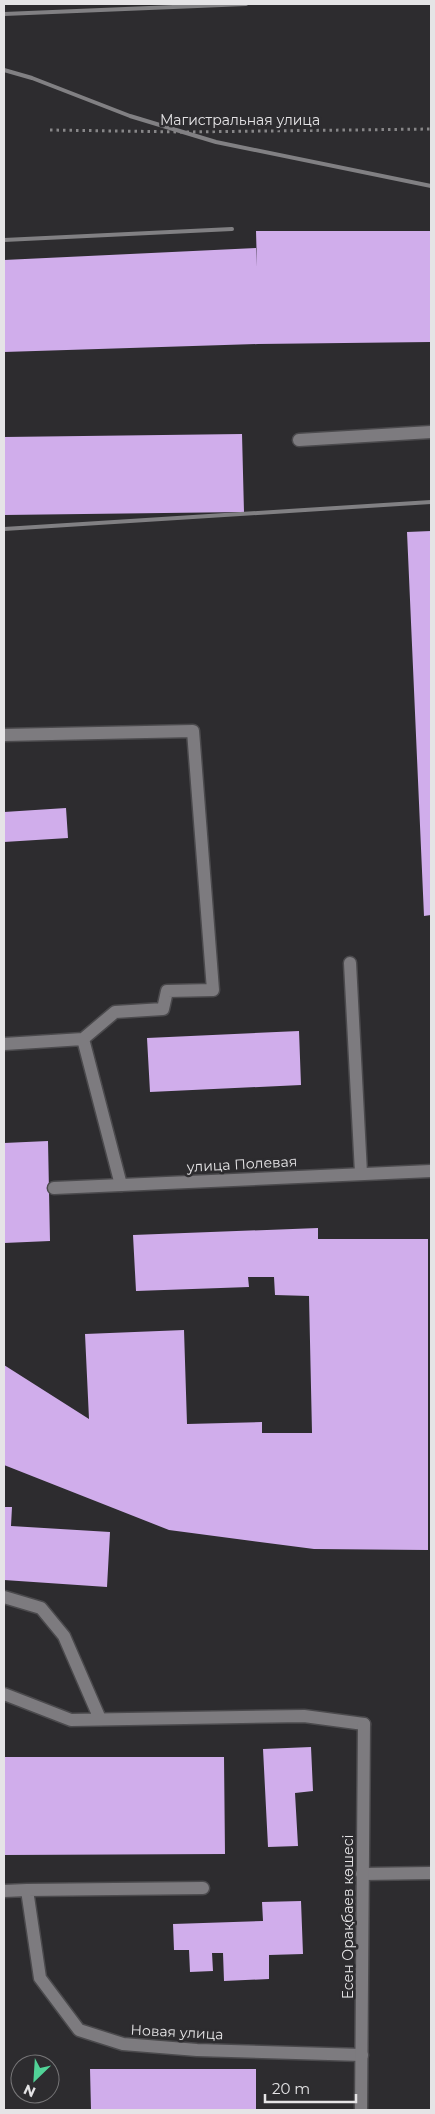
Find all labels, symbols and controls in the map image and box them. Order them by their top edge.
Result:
street label: Магистральная улица [160,111,320,129]
street label: улица Полевая [185,1152,298,1176]
street label: Есен Орақбаев көшесі [339,1835,357,1999]
street label: Новая улица [130,2021,224,2043]
north arrow [10,2054,60,2104]
scale bar [265,2072,356,2104]
text: 20 m [272,2079,310,2098]
text: N [21,2080,38,2101]

